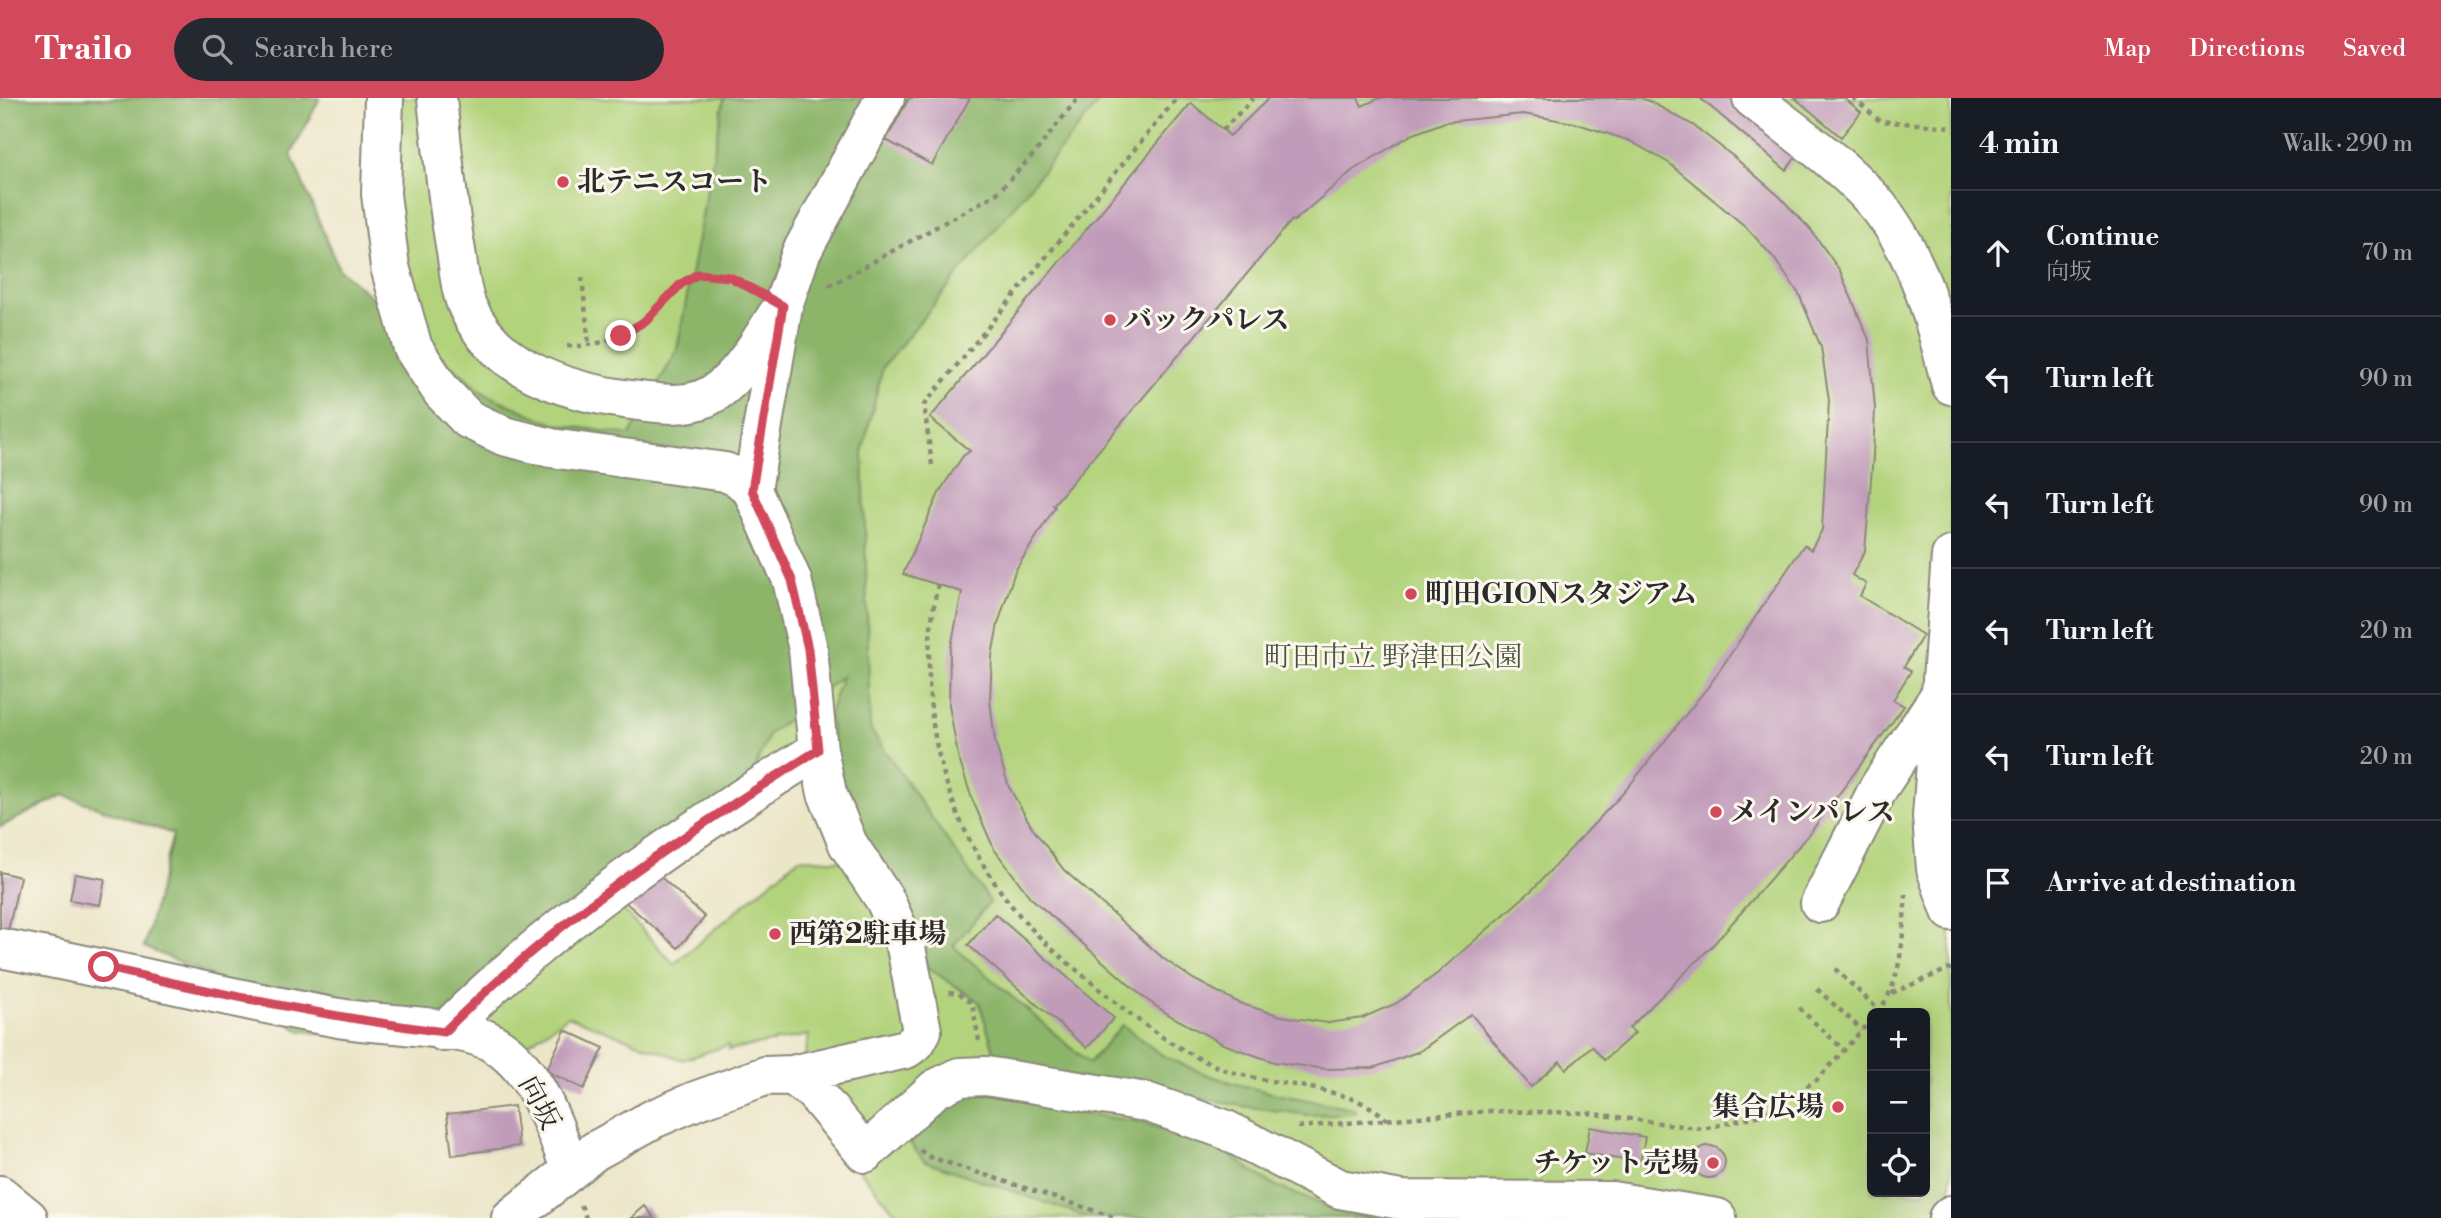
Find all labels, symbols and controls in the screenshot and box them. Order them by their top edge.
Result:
search box [174,18,664,81]
text: Trailo [35,29,132,70]
icon: search [198,30,236,68]
text: Search here [254,33,393,65]
text: Map [2104,34,2151,64]
text: Directions [2189,34,2305,64]
text: Saved [2343,34,2406,64]
text: 4 min [1979,125,2059,163]
text: Walk · 290 m [2283,130,2413,158]
place label: 北テニスコート [577,165,772,200]
marker: 北テニスコート [555,174,571,190]
text: Continue [2046,221,2159,253]
icon: ahead [1979,234,2017,272]
text: 70 m [2362,239,2413,267]
text: 向坂 [2046,258,2092,286]
place label: バックパレス [1124,303,1289,338]
marker: バックパレス [1102,312,1118,328]
route end [605,320,636,351]
icon: left [1979,360,2017,398]
text: Turn left [2046,363,2154,395]
text: 90 m [2359,365,2413,393]
icon: left [1979,486,2017,524]
text: Turn left [2046,489,2154,521]
text: 90 m [2359,491,2413,519]
place label: 町田GIONスタジアム [1425,577,1697,612]
marker: 町田GIONスタジアム [1403,586,1419,602]
icon: left [1979,612,2017,650]
text: Turn left [2046,615,2154,647]
text: 20 m [2360,617,2413,645]
park label: 町田市立 野津田公園 [1264,640,1522,675]
icon: left [1979,738,2017,776]
text: Turn left [2046,741,2154,773]
text: 20 m [2360,743,2413,771]
place label: メインパレス [1730,795,1895,830]
marker: メインパレス [1708,804,1724,820]
icon: arrive [1979,864,2017,902]
text: Arrive at destination [2046,867,2296,899]
place label: 西第2駐車場 [789,917,947,952]
marker: 西第2駐車場 [767,926,783,942]
route start [88,951,119,982]
map controls [1867,1008,1930,1197]
button: + [1867,1008,1930,1071]
street label: 向坂 [510,1070,568,1136]
button: − [1867,1071,1930,1134]
place label: 集合広場 [1712,1090,1824,1125]
marker: 集合広場 [1830,1099,1846,1115]
button: locate [1867,1134,1930,1197]
place label: チケット売場 [1534,1146,1699,1181]
marker: チケット売場 [1705,1155,1721,1171]

